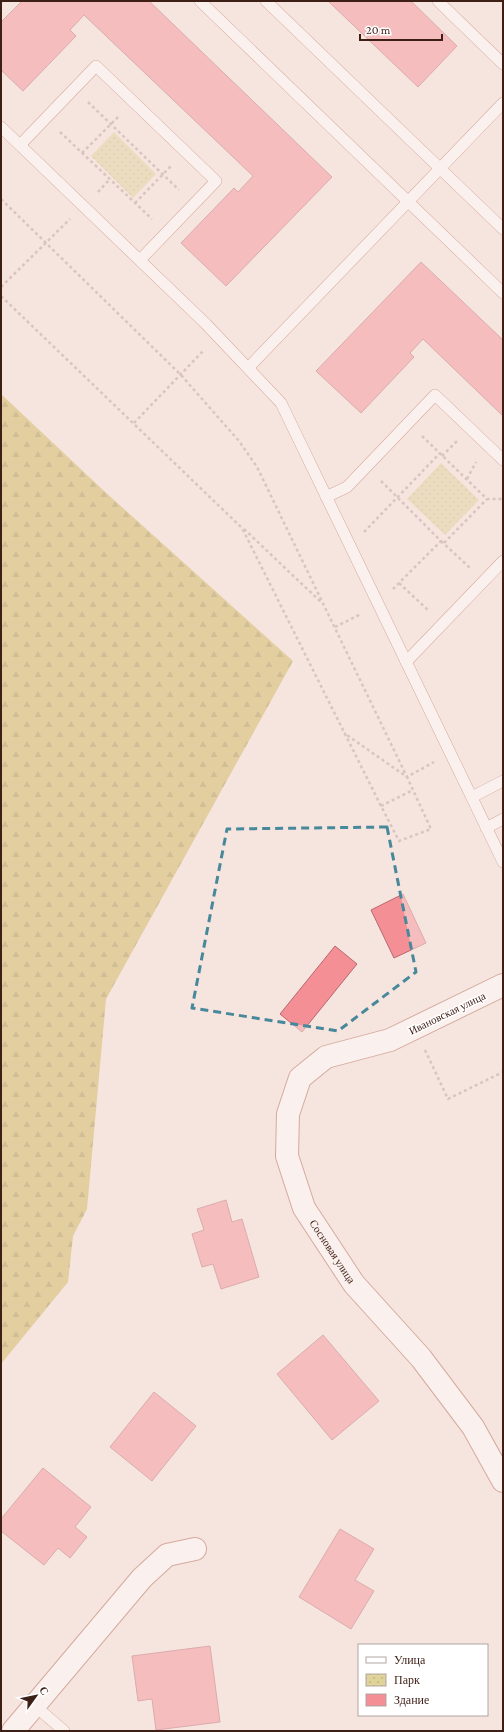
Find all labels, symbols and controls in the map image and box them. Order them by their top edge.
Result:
scale bar [360,16,442,42]
text: 20 m [366,23,391,37]
street label: Ивановская улица [407,989,487,1037]
street label: Сосновая улица [307,1217,358,1286]
legend [358,1644,488,1716]
text: Улица [394,1653,426,1667]
text: Парк [394,1673,420,1687]
north arrow [16,1676,56,1716]
text: С [37,1684,52,1697]
text: Здание [394,1693,429,1707]

